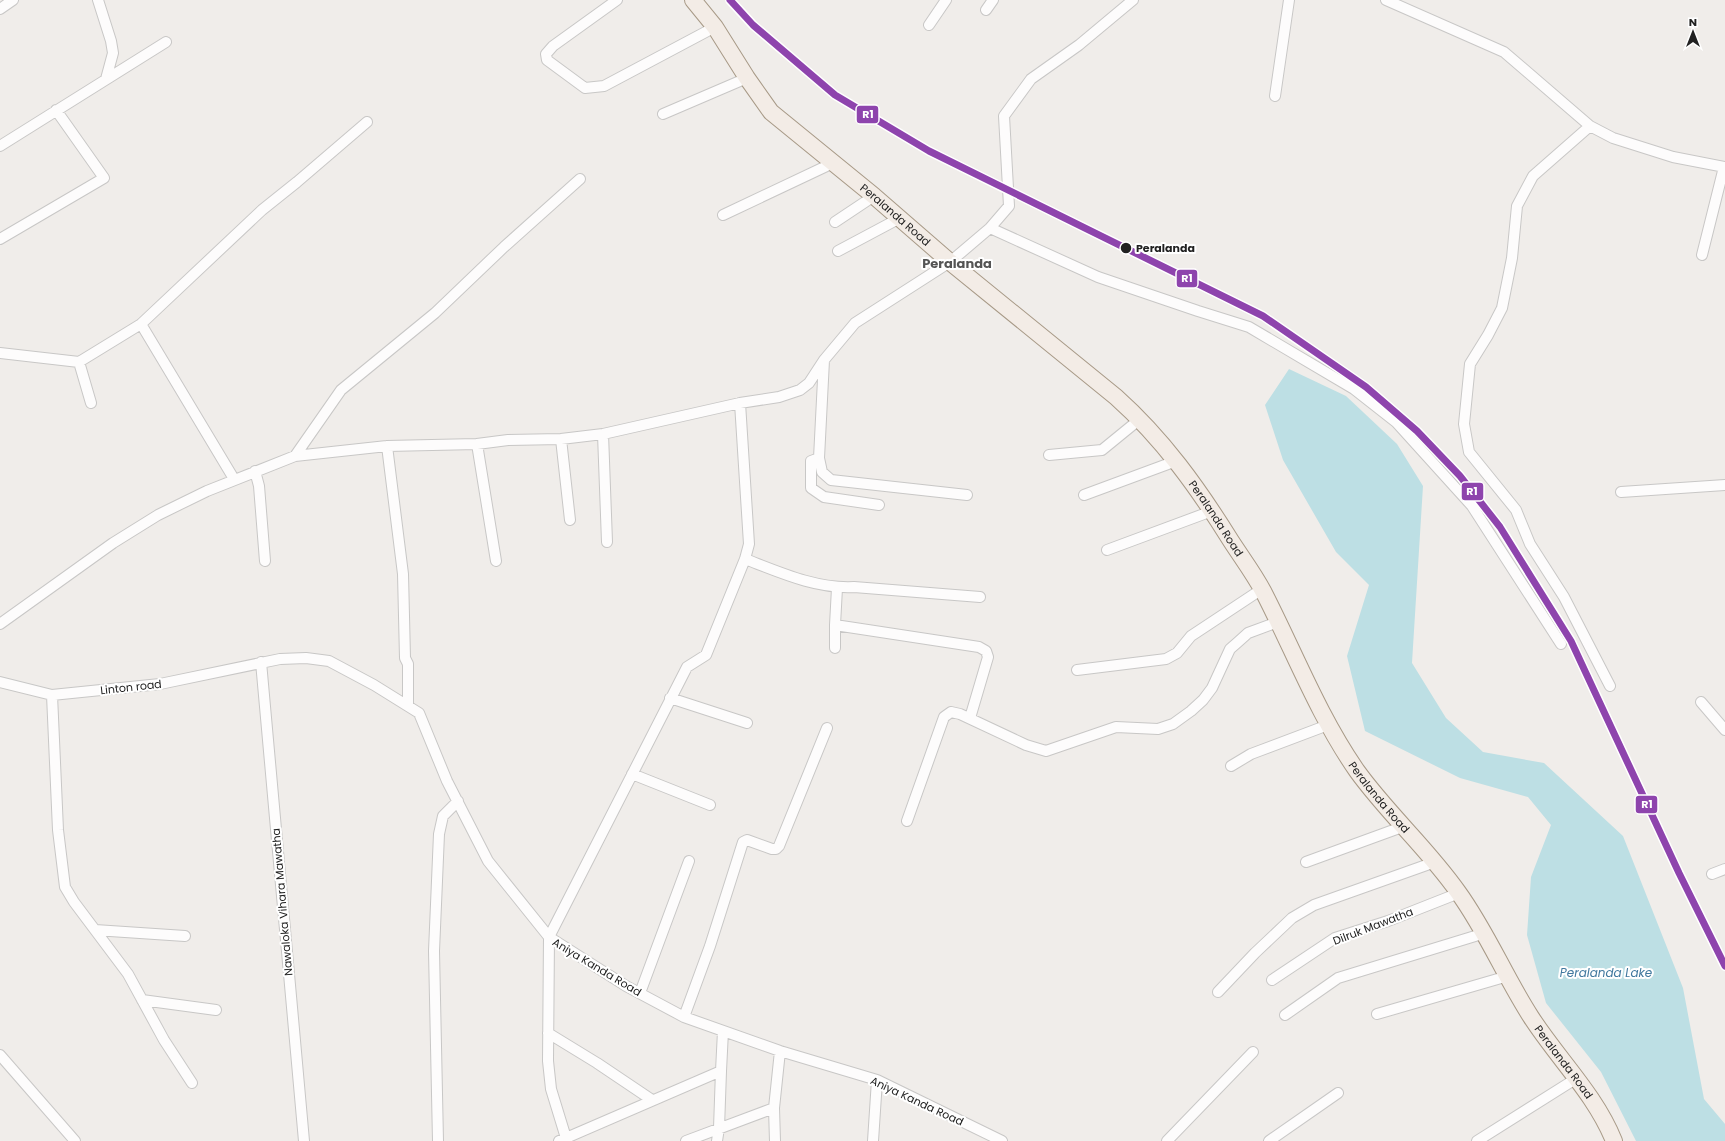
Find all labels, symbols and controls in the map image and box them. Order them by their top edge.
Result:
north arrow [1673,12,1713,52]
text: N [1689,14,1697,30]
line badge: R1 [856,105,879,124]
text: R1 [862,106,874,122]
street label: Peralanda Road [857,180,934,250]
place label: Peralanda [1136,240,1195,256]
marker: Peralanda [1119,241,1133,255]
district label: Peralanda [922,254,992,273]
line badge: R1 [1176,269,1198,288]
text: R1 [1181,270,1193,286]
street label: Peralanda Road [1185,477,1247,560]
line badge: R1 [1461,482,1484,501]
text: R1 [1466,483,1478,499]
street label: Linton road [100,676,162,698]
street label: Peralanda Road [1345,758,1413,836]
line badge: R1 [1635,795,1658,814]
text: R1 [1641,796,1653,812]
street label: Nawaloka Vihara Mawatha [268,827,296,977]
street label: Dilruk Mawatha [1331,903,1415,949]
street label: Aniya Kanda Road [550,934,644,1000]
water label: Peralanda Lake [1560,964,1653,981]
street label: Peralanda Road [1531,1022,1597,1102]
street label: Aniya Kanda Road [868,1072,966,1130]

